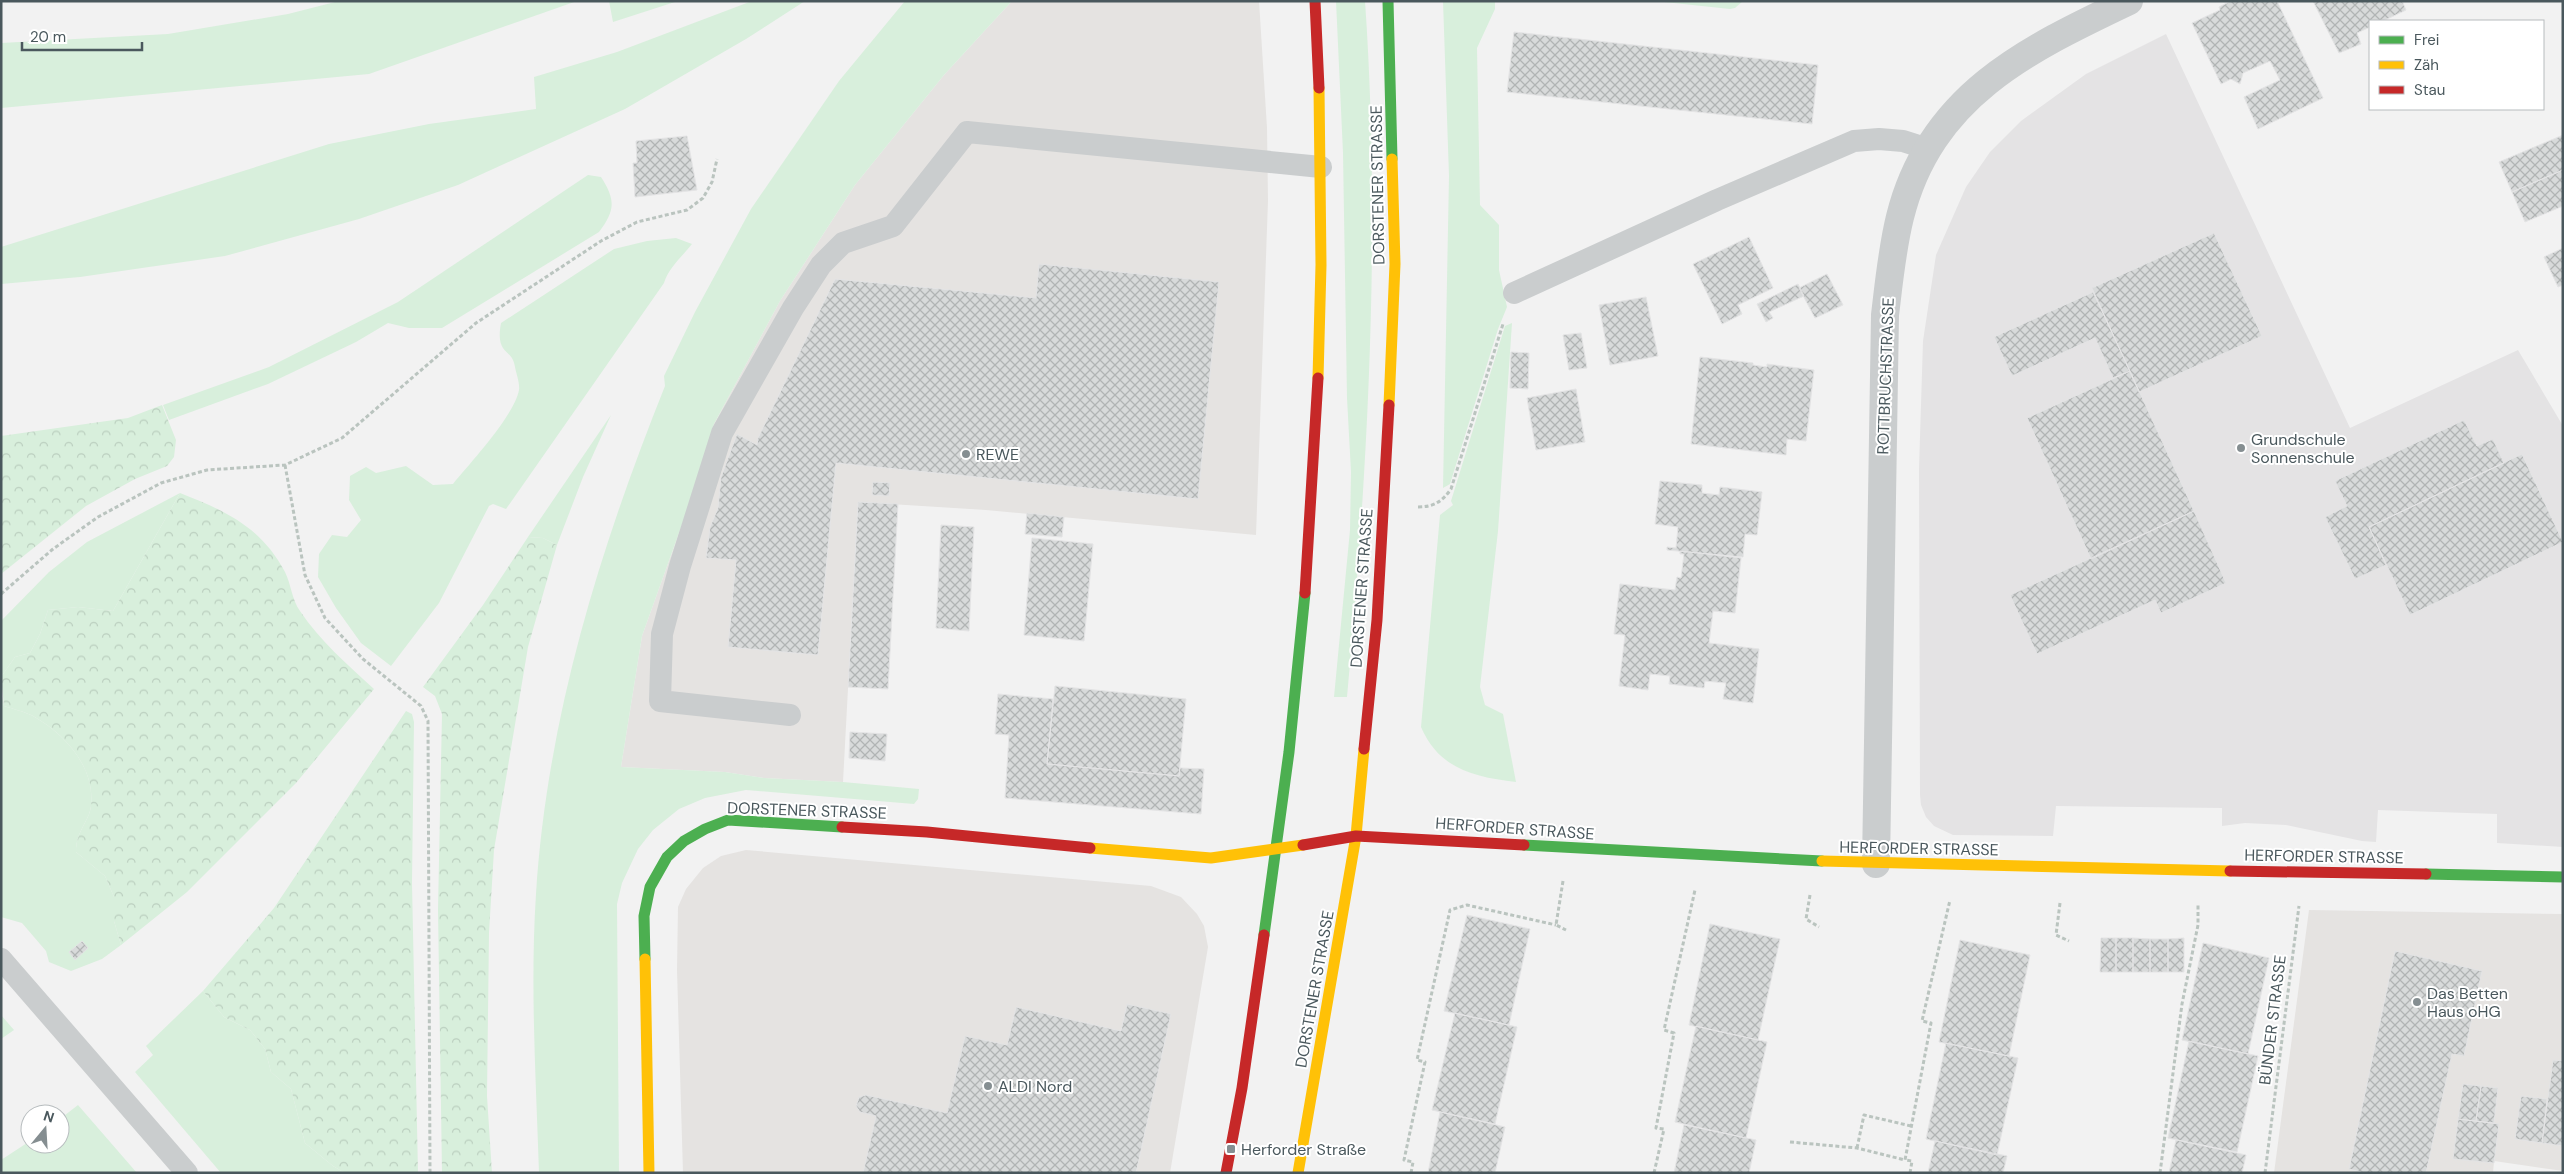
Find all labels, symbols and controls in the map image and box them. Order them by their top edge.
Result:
scale bar [22,20,142,52]
legend [2369,20,2544,110]
text: 20 m [30,27,66,47]
text: Frei [2414,30,2439,50]
text: Zäh [2414,55,2439,75]
text: Stau [2414,80,2445,100]
street label: DORSTENER STRASSE [1366,105,1389,265]
street label: ROTTBRUCHSTRASSE [1872,297,1899,455]
place label: Grundschule Sonnenschule [2251,429,2355,468]
marker: Grundschule Sonnenschule [2235,442,2247,454]
place label: REWE [976,444,1019,465]
marker: REWE [960,448,972,460]
street label: DORSTENER STRASSE [1345,508,1378,668]
street label: DORSTENER STRASSE [727,797,887,824]
street label: HERFORDER STRASSE [1435,812,1595,845]
street label: HERFORDER STRASSE [1839,837,1999,860]
street label: HERFORDER STRASSE [2244,845,2404,868]
street label: DORSTENER STRASSE [1290,909,1339,1069]
street label: BÜNDER STRASSE [2254,954,2291,1086]
place label: Das Betten Haus oHG [2427,983,2508,1022]
marker: Das Betten Haus oHG [2411,996,2423,1008]
place label: ALDI Nord [998,1076,1072,1097]
marker: ALDI Nord [982,1080,994,1092]
north arrow [20,1104,70,1154]
text: N [41,1106,57,1127]
place label: Herforder Straße [1241,1139,1366,1160]
marker: Herforder Straße [1225,1143,1237,1155]

